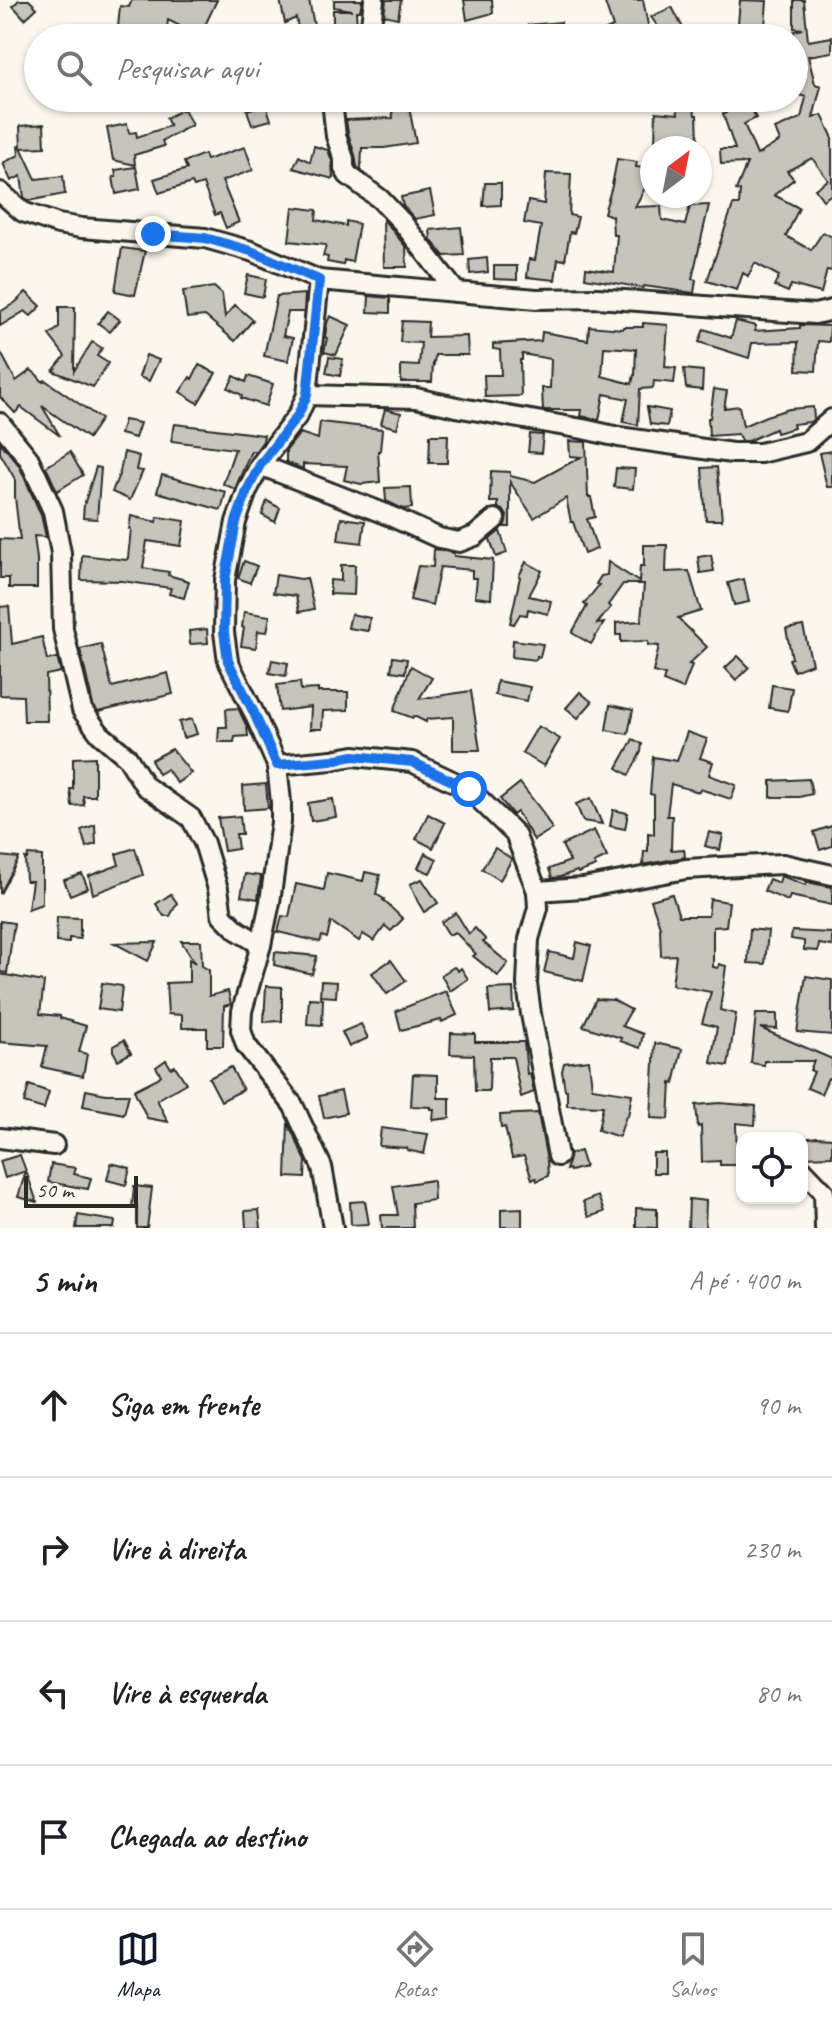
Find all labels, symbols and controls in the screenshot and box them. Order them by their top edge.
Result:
search box [24,24,808,112]
icon: search [52,46,96,90]
text: Pesquisar aqui [116,49,259,87]
north arrow [640,136,712,208]
route end [135,216,171,252]
route start [451,771,487,807]
map controls [736,1132,808,1204]
button: locate [736,1132,808,1204]
scale bar [24,1172,138,1208]
text: 50 m [36,1176,73,1204]
text: 5 min [32,1259,97,1302]
text: A pé · 400 m [689,1264,800,1297]
icon: ahead [32,1383,76,1427]
text: Siga em frente [108,1386,259,1424]
text: 90 m [756,1389,800,1422]
icon: right [32,1527,76,1571]
text: Vire à direita [108,1530,245,1568]
text: 230 m [744,1533,800,1566]
icon: left [32,1671,76,1715]
text: Vire à esquerda [108,1674,266,1712]
text: 80 m [756,1677,800,1710]
icon: arrive [32,1815,76,1859]
text: Chegada ao destino [108,1818,306,1856]
tab: Mapa [116,1927,160,2003]
tab: Rotas [393,1927,437,2003]
tab: Salvos [669,1927,716,2003]

